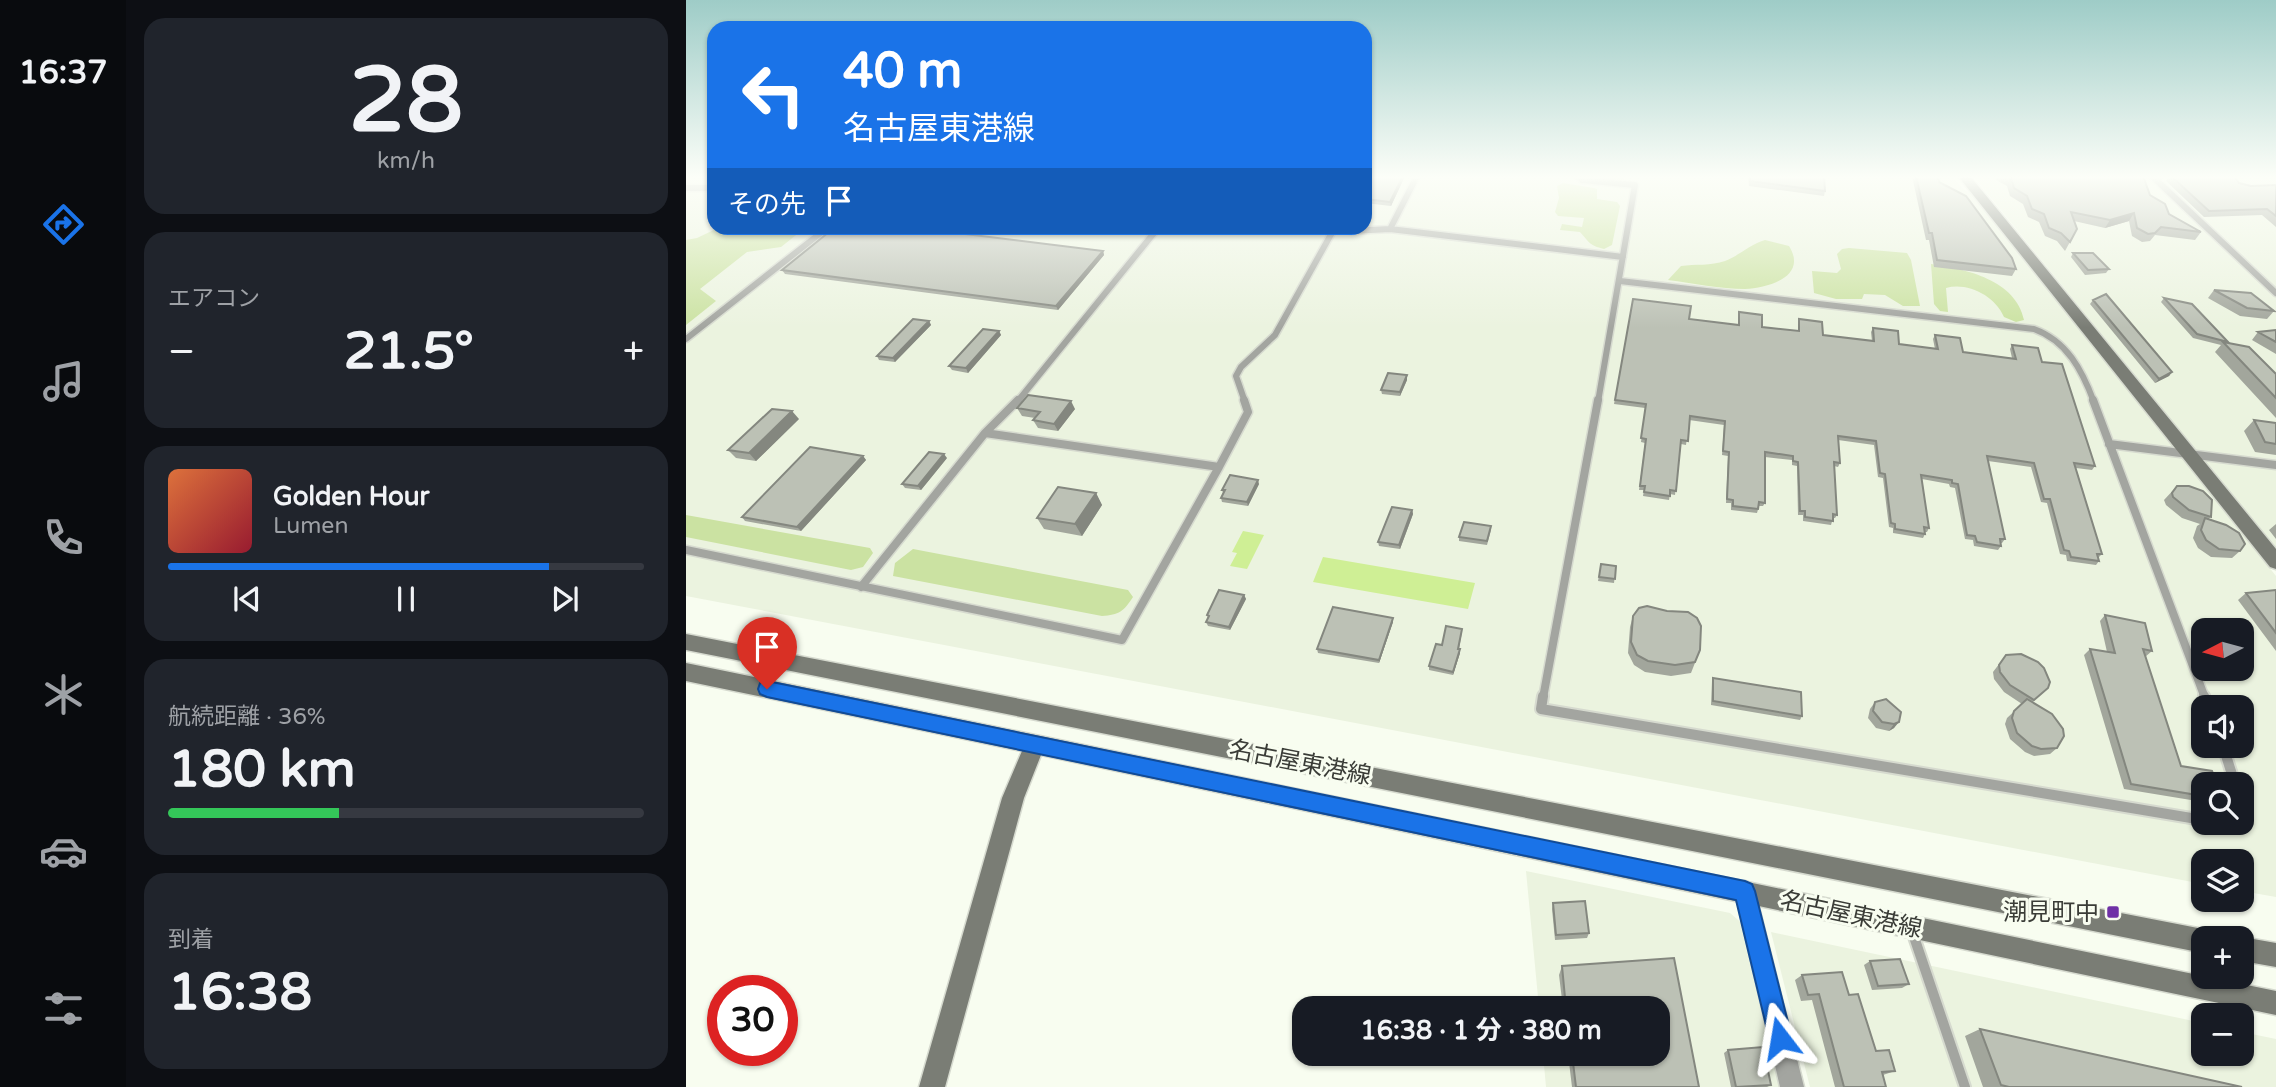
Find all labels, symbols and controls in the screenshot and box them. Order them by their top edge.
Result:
text: 40 m [843,42,962,101]
text: 28 [349,46,463,156]
icon: left [728,49,819,140]
text: 16:37 [19,54,107,92]
text: 名古屋東港線 [843,110,1035,148]
text: km/h [377,147,435,175]
icon: arrive [820,182,858,220]
text: その先 [728,189,806,220]
icon: directions [39,200,88,249]
text: エアコン [168,285,260,313]
text: 21.5° [344,320,474,383]
text: − [168,329,195,375]
text: + [623,329,644,375]
icon: music [39,357,88,406]
text: Golden Hour [273,481,430,512]
text: Lumen [273,512,348,540]
icon: phone [39,513,88,562]
icon: previous [228,580,266,618]
icon: pause [387,580,425,618]
icon: next [546,580,584,618]
pin [737,617,797,689]
north arrow [2191,618,2254,681]
map controls [2191,618,2254,1066]
icon: arrive [748,628,786,666]
icon: climate [39,670,88,719]
button: sound [2191,695,2254,758]
text: 航続距離 · 36% [168,703,326,731]
street label: 名古屋東港線 [1227,735,1373,791]
text: 180 km [168,738,356,801]
button: search [2191,772,2254,835]
icon: car [39,827,88,876]
button: layers [2191,849,2254,912]
street label: 名古屋東港線 [1778,886,1924,944]
place label: 潮見町中 [2003,898,2099,927]
marker: 潮見町中 [2105,904,2121,920]
text: 到着 [168,926,214,954]
button: + [2191,926,2254,989]
text: 16:38 [168,961,312,1024]
speed limit sign: 30 [707,975,798,1066]
icon: filters [39,984,88,1033]
position arrow [1743,1001,1817,1075]
button: − [2191,1003,2254,1066]
text: 16:38 · 1 分 · 380 m [1360,1015,1602,1046]

